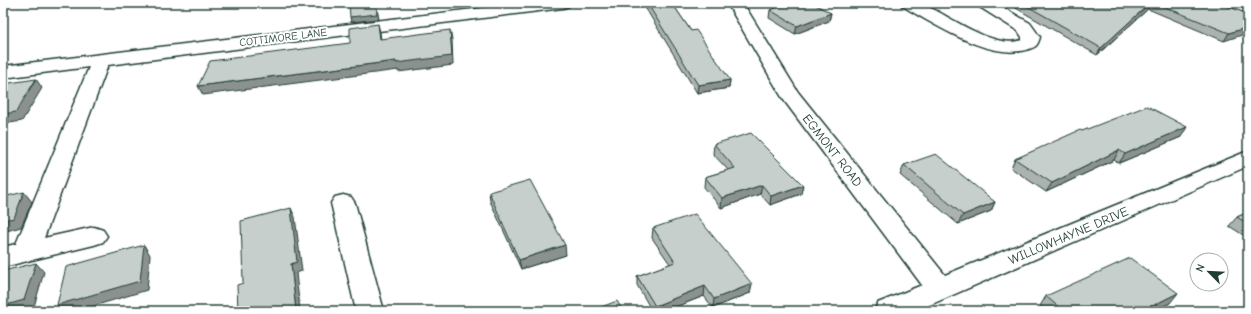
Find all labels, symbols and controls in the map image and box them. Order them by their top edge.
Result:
street label: COTTIMORE LANE [239,26,328,49]
street label: EGMONT ROAD [800,111,866,189]
street label: WILLOWHAYNE DRIVE [1006,203,1131,268]
north arrow [1189,252,1229,292]
text: N [1193,262,1208,274]

